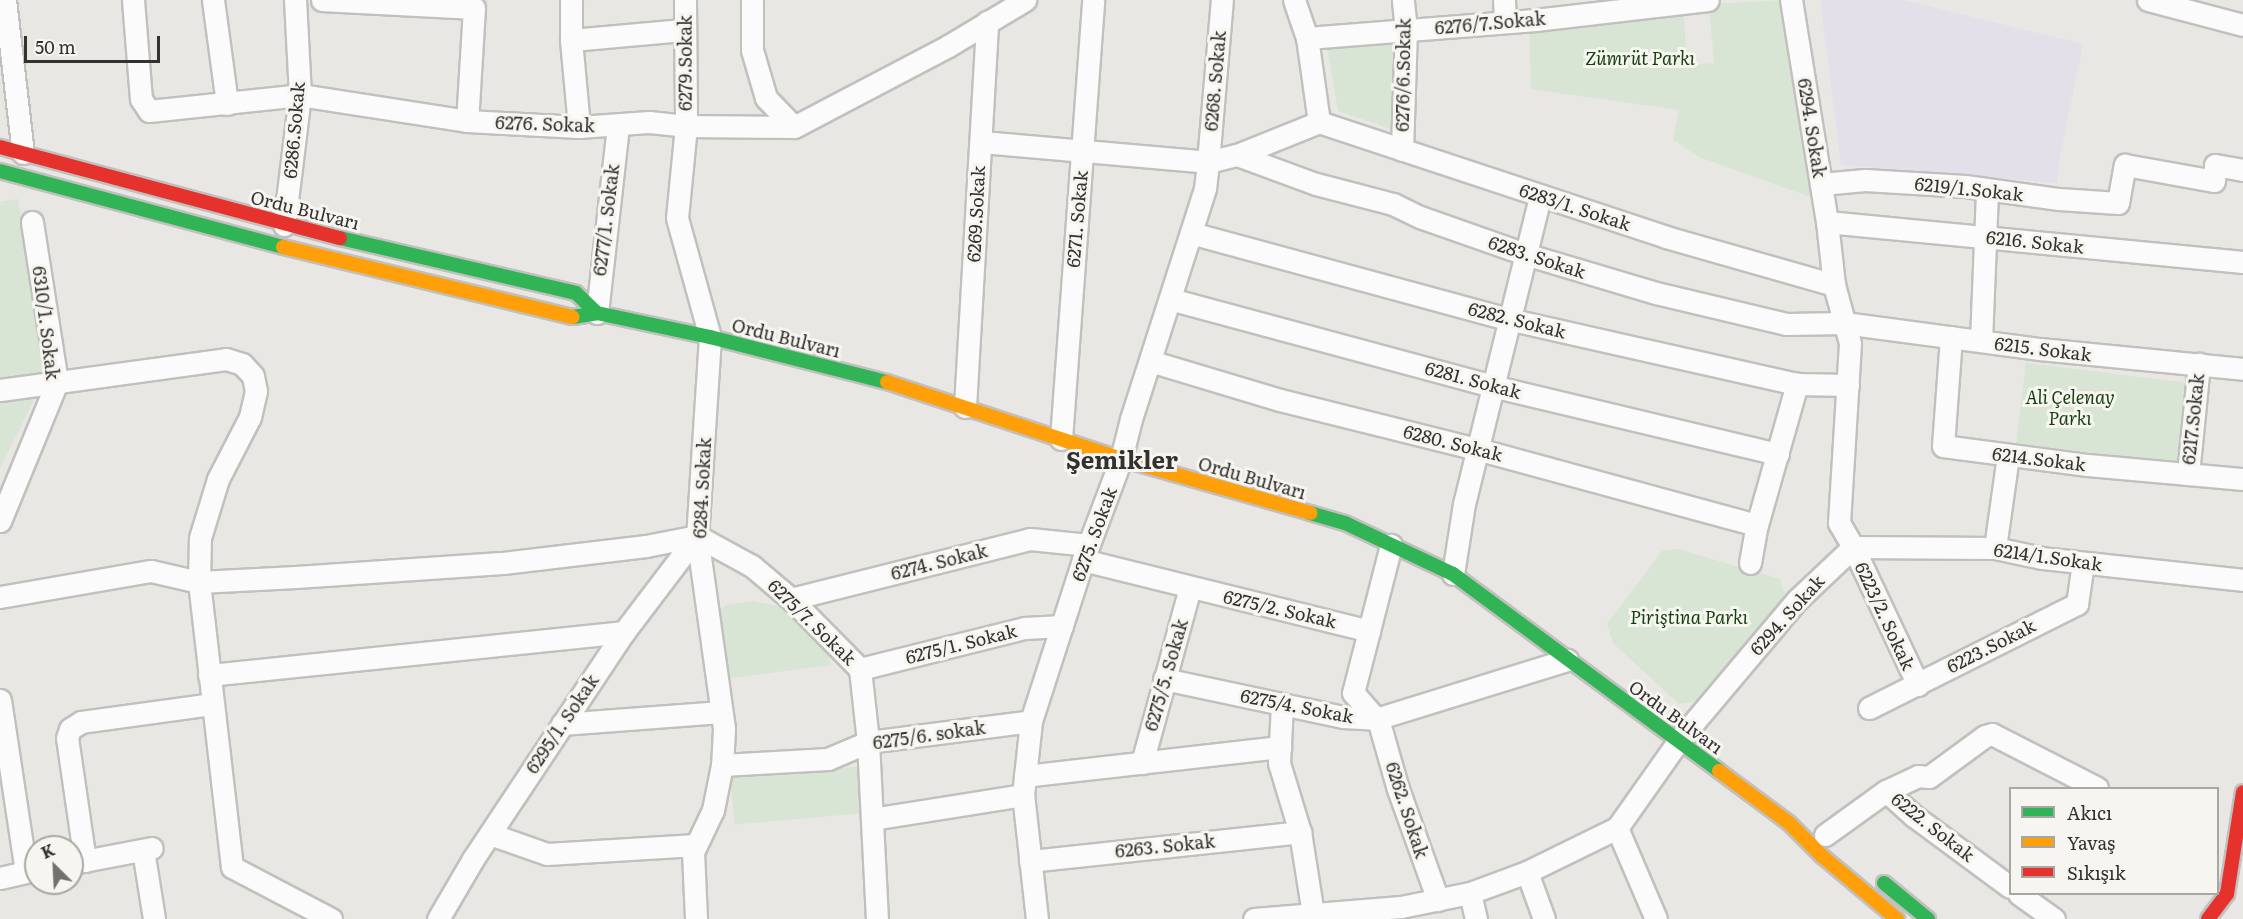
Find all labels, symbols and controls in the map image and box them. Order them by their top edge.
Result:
street label: 6276/7.Sokak [1434,7,1546,39]
street label: 6279.Sokak [674,15,696,111]
street label: 6276/6.Sokak [1391,18,1415,132]
scale bar [27,24,164,62]
street label: 6268. Sokak [1200,30,1230,132]
text: 50 m [35,33,76,60]
park label: Zümrüt Parkı [1585,47,1695,69]
street label: 6294. Sokak [1793,77,1831,179]
street label: 6286.Sokak [279,81,309,179]
street label: 6276. Sokak [495,111,595,137]
street label: 6277/1. Sokak [588,163,624,277]
street label: 6269.Sokak [963,165,989,263]
street label: 6271. Sokak [1062,170,1092,268]
street label: 6219/1.Sokak [1914,173,2024,205]
street label: 6283/1. Sokak [1517,179,1633,235]
street label: Ordu Bulvarı [249,186,361,234]
street label: 6216. Sokak [1985,226,2085,258]
street label: 6283. Sokak [1486,231,1588,283]
street label: 6310/1. Sokak [28,265,64,381]
street label: 6282. Sokak [1466,297,1568,343]
street label: Ordu Bulvarı [730,314,842,362]
street label: 6215. Sokak [1993,332,2093,366]
street label: 6281. Sokak [1423,357,1523,403]
street label: 6217.Sokak [2177,372,2209,466]
park label: Ali Çelenay Parkı [2025,387,2115,430]
street label: 6280. Sokak [1401,420,1505,466]
street label: 6284. Sokak [689,437,715,539]
street label: 6214.Sokak [1991,443,2087,475]
district label: Şemikler [1066,445,1178,473]
street label: Ordu Bulvarı [1196,452,1308,504]
street label: 6275. Sokak [1067,484,1121,584]
street label: 6214/1.Sokak [1993,539,2103,575]
street label: 6274. Sokak [889,540,989,584]
street label: 6223/2. Sokak [1851,559,1919,673]
street label: 6294. Sokak [1745,570,1829,660]
street label: 6275/7. Sokak [764,575,860,669]
street label: 6275/2. Sokak [1221,585,1339,633]
park label: Piriştina Parkı [1630,606,1748,628]
street label: 6223.Sokak [1943,615,2039,677]
street label: 6275/5. Sokak [1140,616,1192,734]
street label: 6275/1. Sokak [903,620,1019,668]
street label: 6295/1. Sokak [521,670,603,778]
street label: Ordu Bulvarı [1625,676,1727,758]
street label: 6275/4. Sokak [1239,684,1355,728]
street label: 6275/6. sokak [871,716,987,754]
street label: 6262. Sokak [1381,759,1433,861]
legend [2009,787,2219,895]
street label: 6222. Sokak [1887,788,1979,866]
text: Akıcı [2067,799,2112,826]
text: Yavaş [2067,829,2115,856]
street label: 6263. Sokak [1114,830,1216,862]
north arrow [24,835,84,895]
text: K [37,837,58,864]
text: Sıkışık [2067,859,2126,886]

